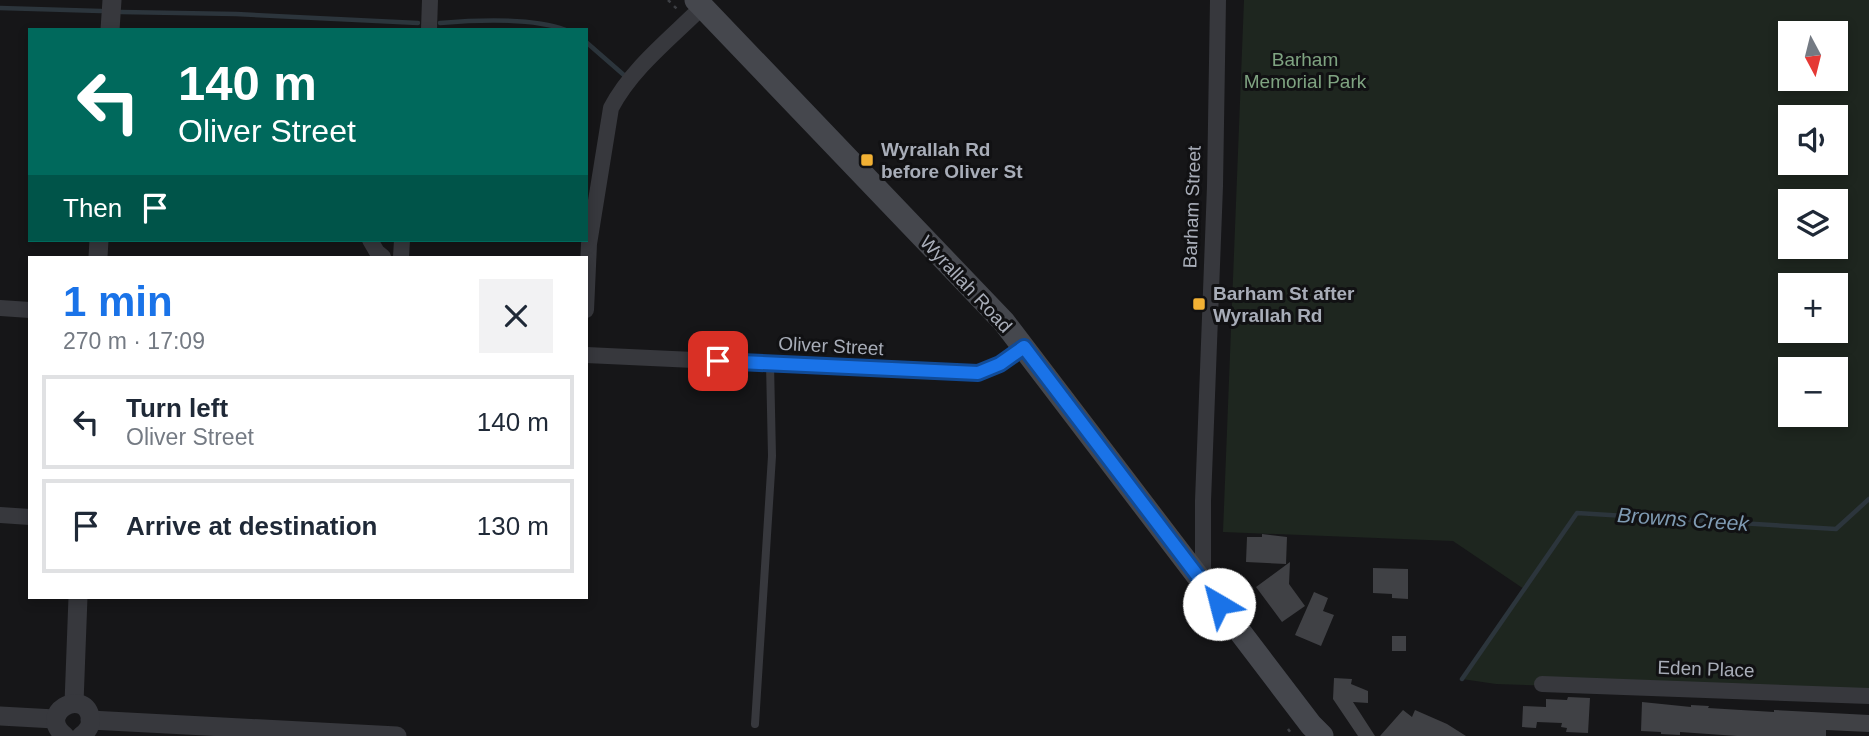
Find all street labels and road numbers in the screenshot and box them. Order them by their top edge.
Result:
street label: Barham Street [1179,145,1205,269]
street label: Wyrallah Road [916,231,1016,337]
street label: Oliver Street [778,333,885,359]
street label: Eden Place [1657,657,1755,681]

